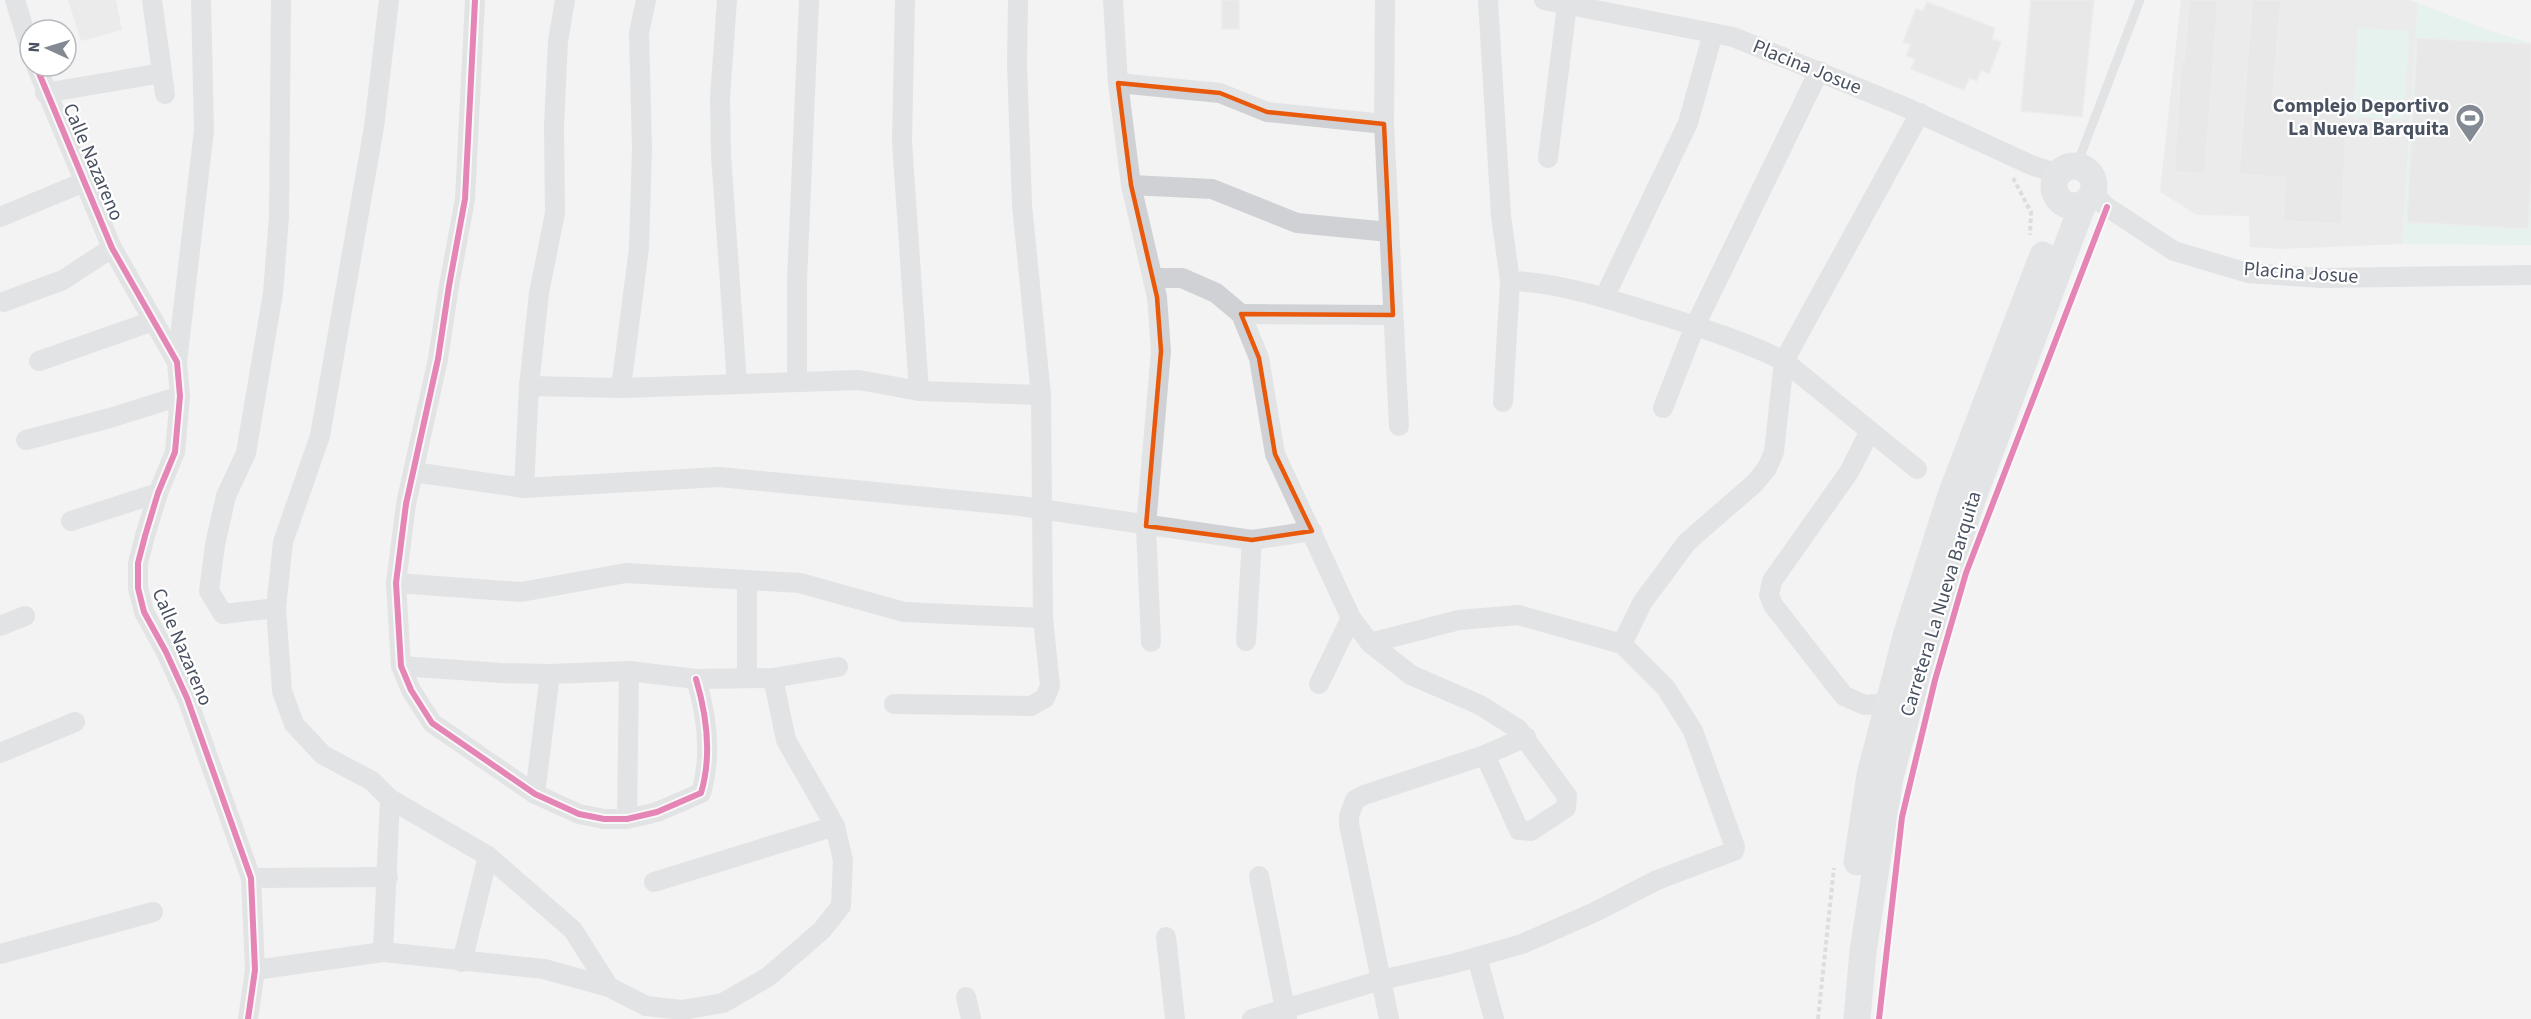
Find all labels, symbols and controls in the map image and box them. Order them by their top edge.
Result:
north arrow [18,18,78,78]
street label: Placina Josue [1748,32,1866,102]
text: N [23,41,45,53]
place label: Complejo Deportivo La Nueva Barquita [2273,92,2449,143]
street label: Calle Nazareno [56,99,130,225]
sports icon: Complejo Deportivo La Nueva Barquita [2454,102,2486,144]
street label: Placina Josue [2243,255,2359,291]
street label: Carretera La Nueva Barquita [1893,488,1989,720]
street label: Calle Nazareno [145,584,219,710]

